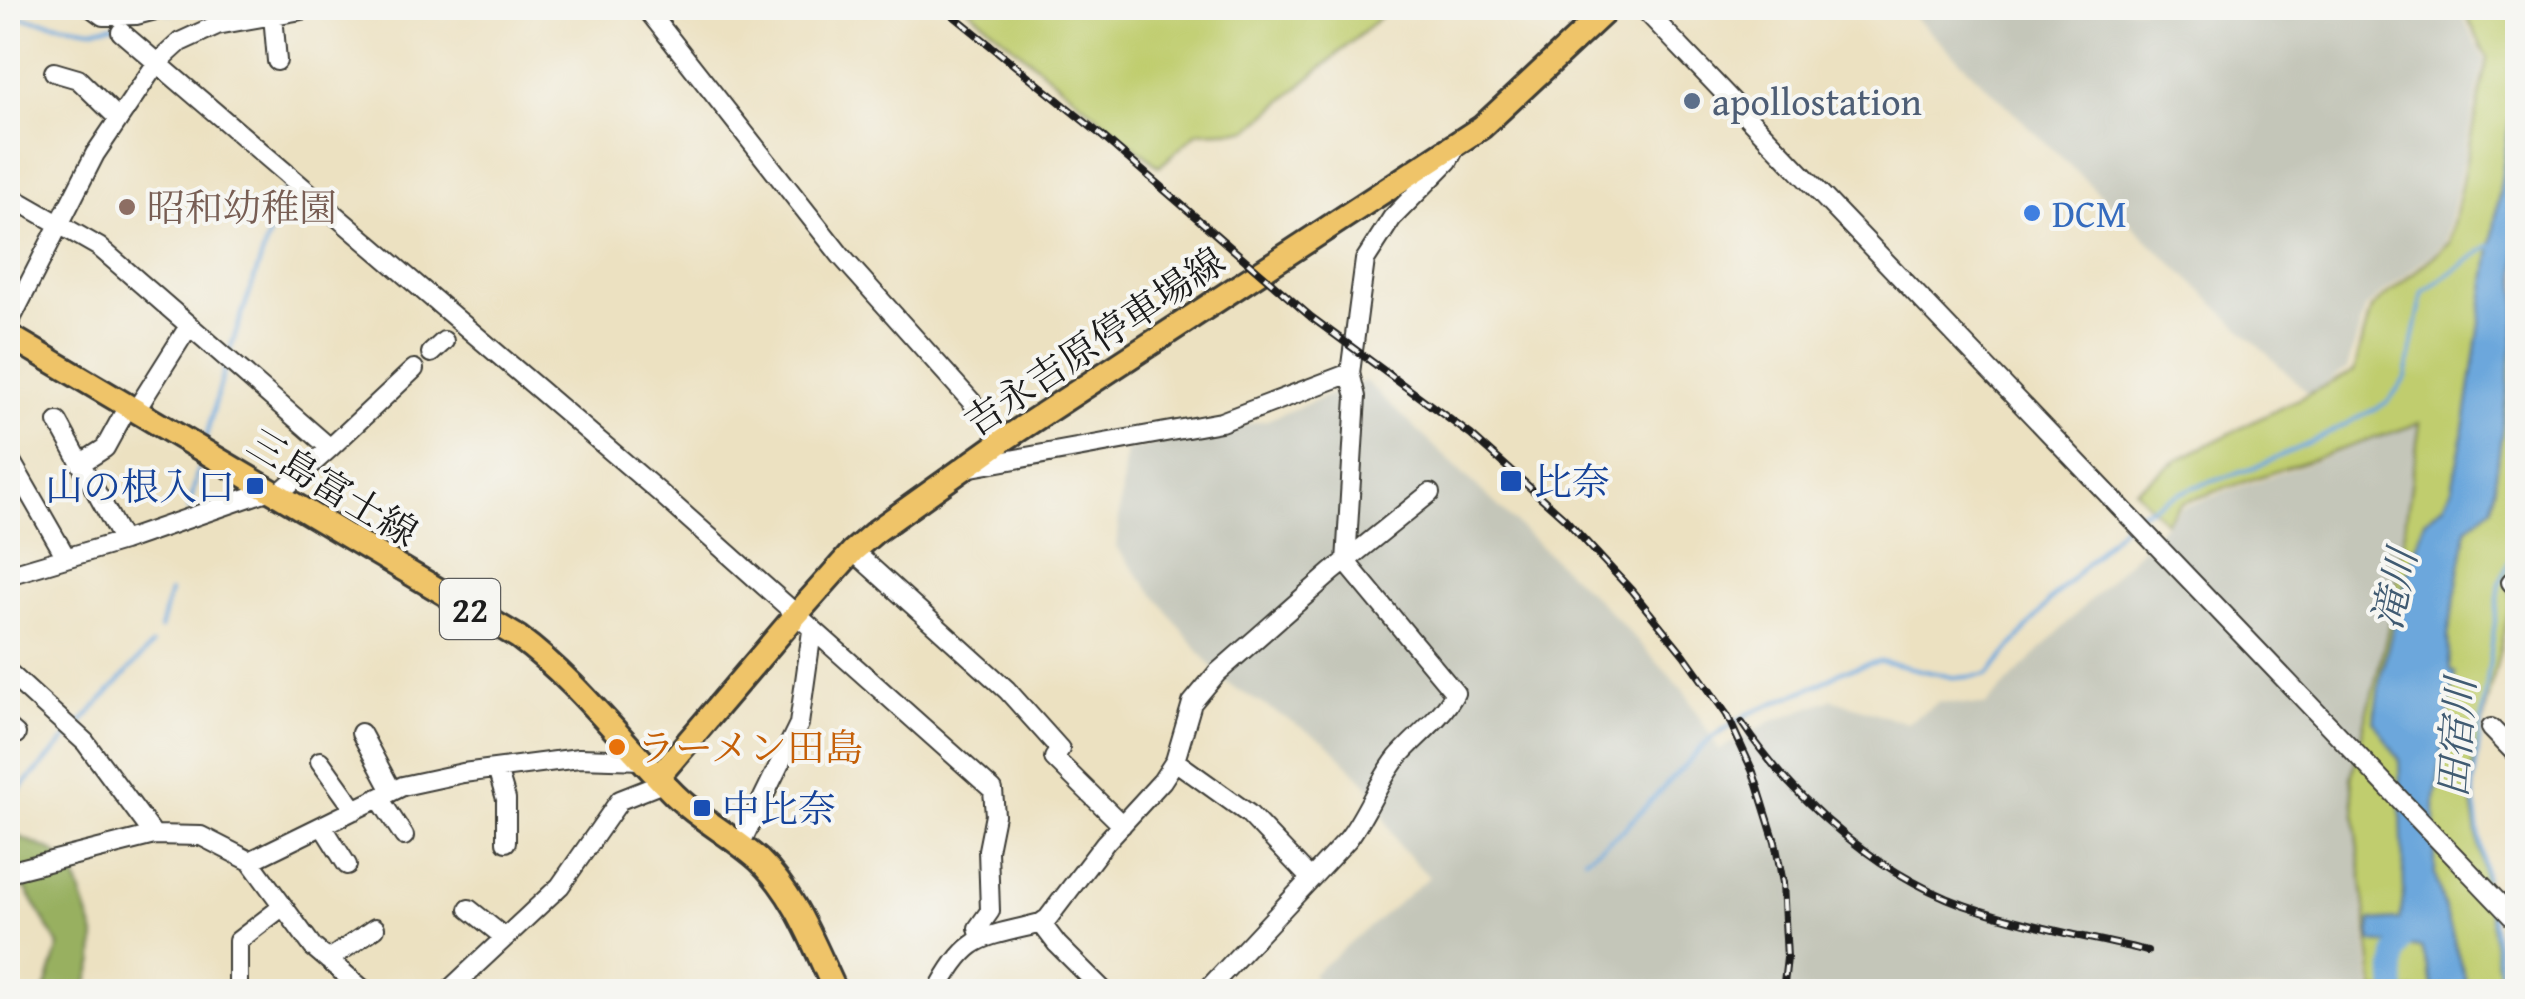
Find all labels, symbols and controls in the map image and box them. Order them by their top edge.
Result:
place label: apollostation [1712,73,1922,129]
marker: apollostation [1681,90,1703,112]
place label: 昭和幼稚園 [147,179,337,235]
place label: DCM [2052,185,2127,241]
marker: 昭和幼稚園 [116,196,138,218]
marker: DCM [2021,202,2043,224]
street label: 吉永吉原停車場線 [952,233,1236,449]
street label: 三島富士線 [237,414,429,560]
place label: 比奈 [1534,453,1610,509]
place label: 山の根入口 [45,458,235,514]
marker: 比奈 [1498,468,1524,494]
marker: 山の根入口 [244,475,266,497]
water label: 滝川 [2357,540,2432,634]
road number: 22 [440,579,500,639]
water label: 田宿川 [2422,672,2490,800]
place label: ラーメン田島 [637,719,863,775]
marker: ラーメン田島 [606,736,628,758]
place label: 中比奈 [722,780,836,836]
marker: 中比奈 [691,797,713,819]

